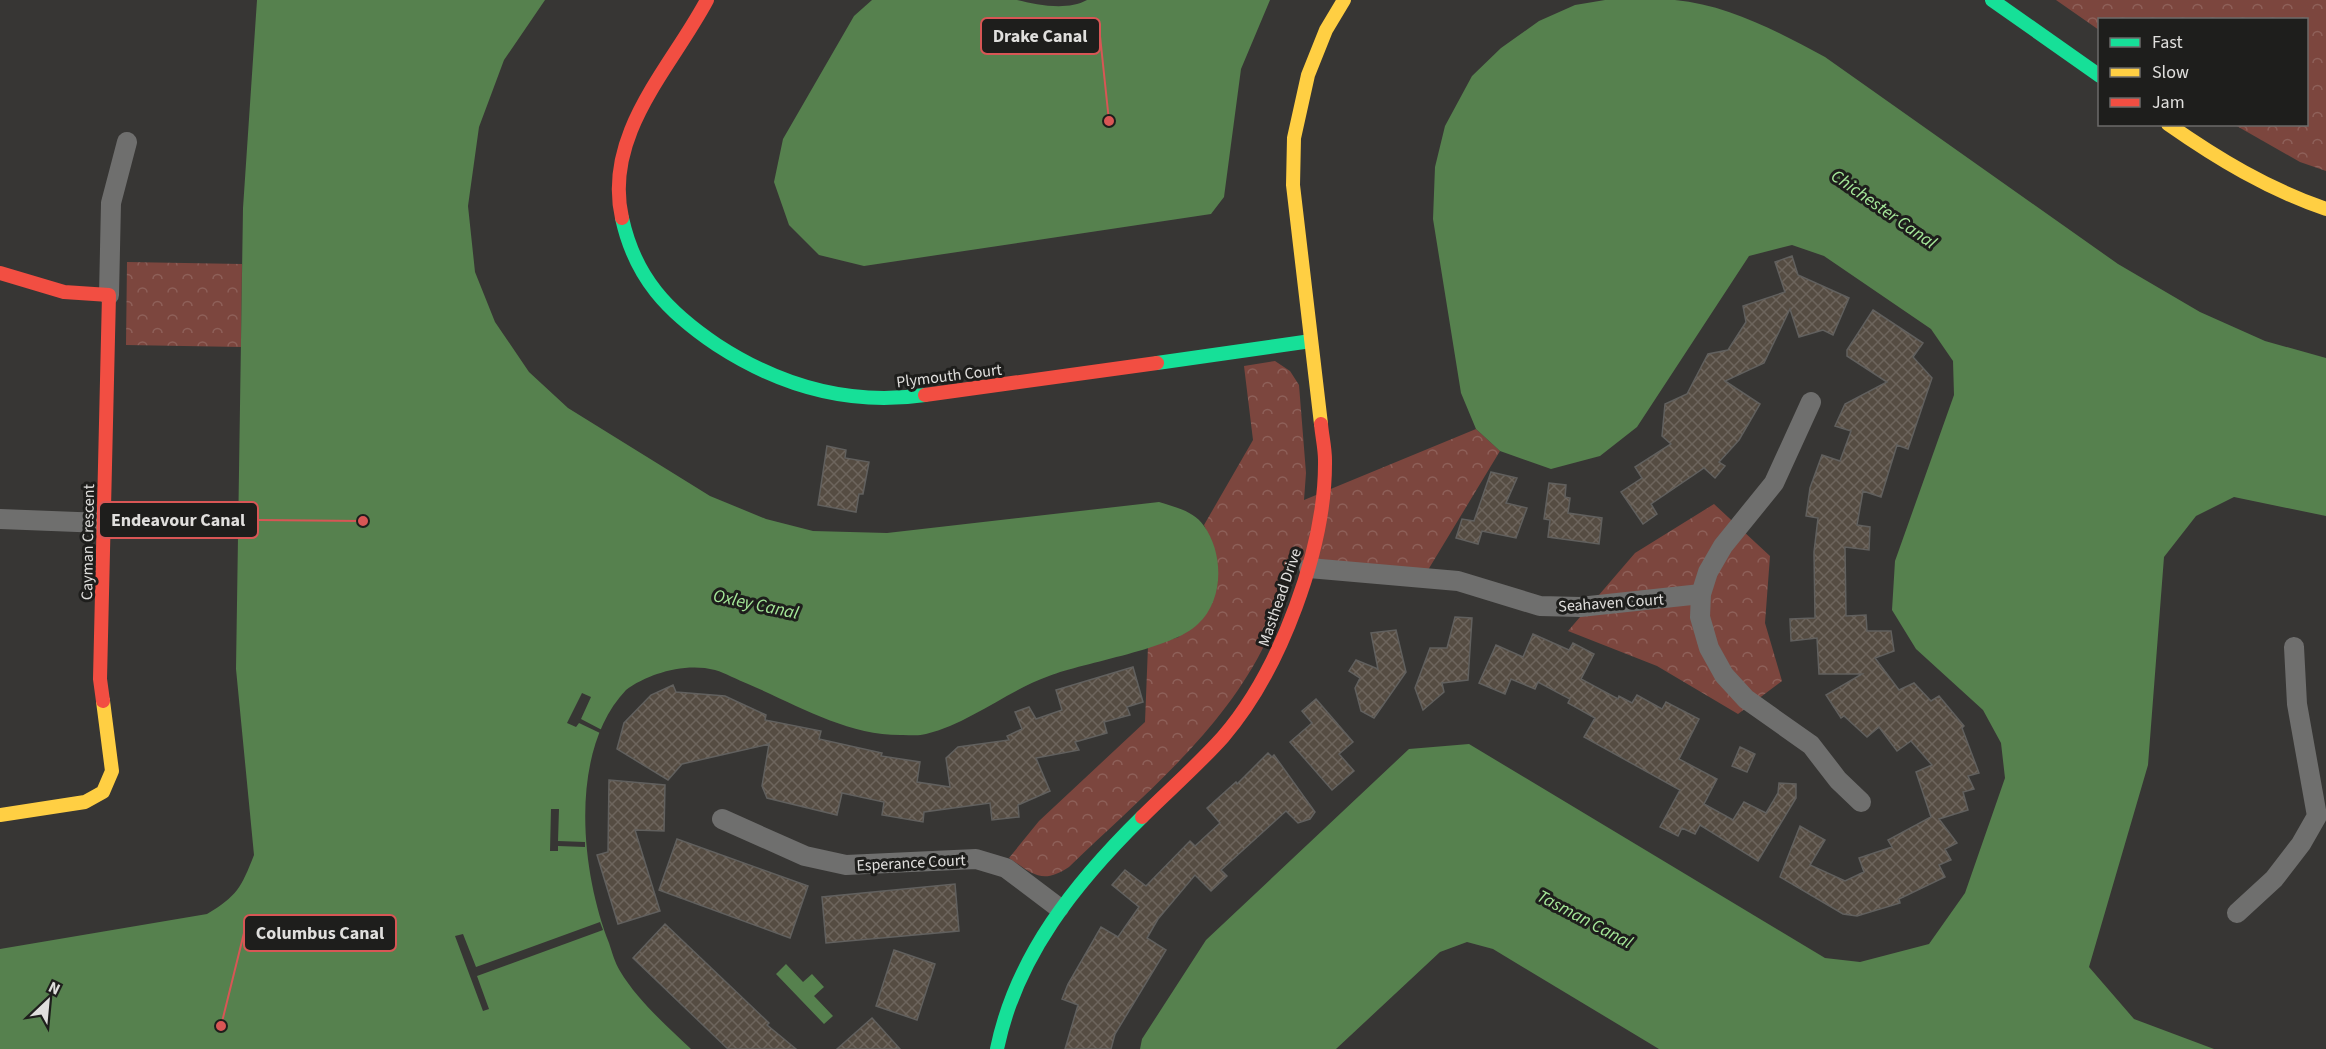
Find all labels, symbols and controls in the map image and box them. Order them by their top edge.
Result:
callout: Drake Canal [981,18,1100,54]
legend [2098,18,2308,126]
text: Drake Canal [993,24,1087,49]
text: Fast [2152,30,2183,55]
text: Slow [2152,60,2189,85]
text: Jam [2152,90,2185,115]
water label: Chichester Canal [1826,164,1942,255]
street label: Plymouth Court [895,359,1004,393]
street label: Cayman Crescent [76,483,100,600]
callout: Endeavour Canal [99,502,258,538]
text: Endeavour Canal [111,508,245,533]
street label: Masthead Drive [1253,545,1307,649]
water label: Oxley Canal [711,583,801,626]
street label: Seahaven Court [1557,588,1665,618]
street label: Esperance Court [856,849,967,877]
water label: Tasman Canal [1533,884,1637,955]
callout: Columbus Canal [244,915,396,951]
text: Columbus Canal [256,921,384,946]
north arrow [18,971,78,1031]
text: N [45,976,64,1001]

